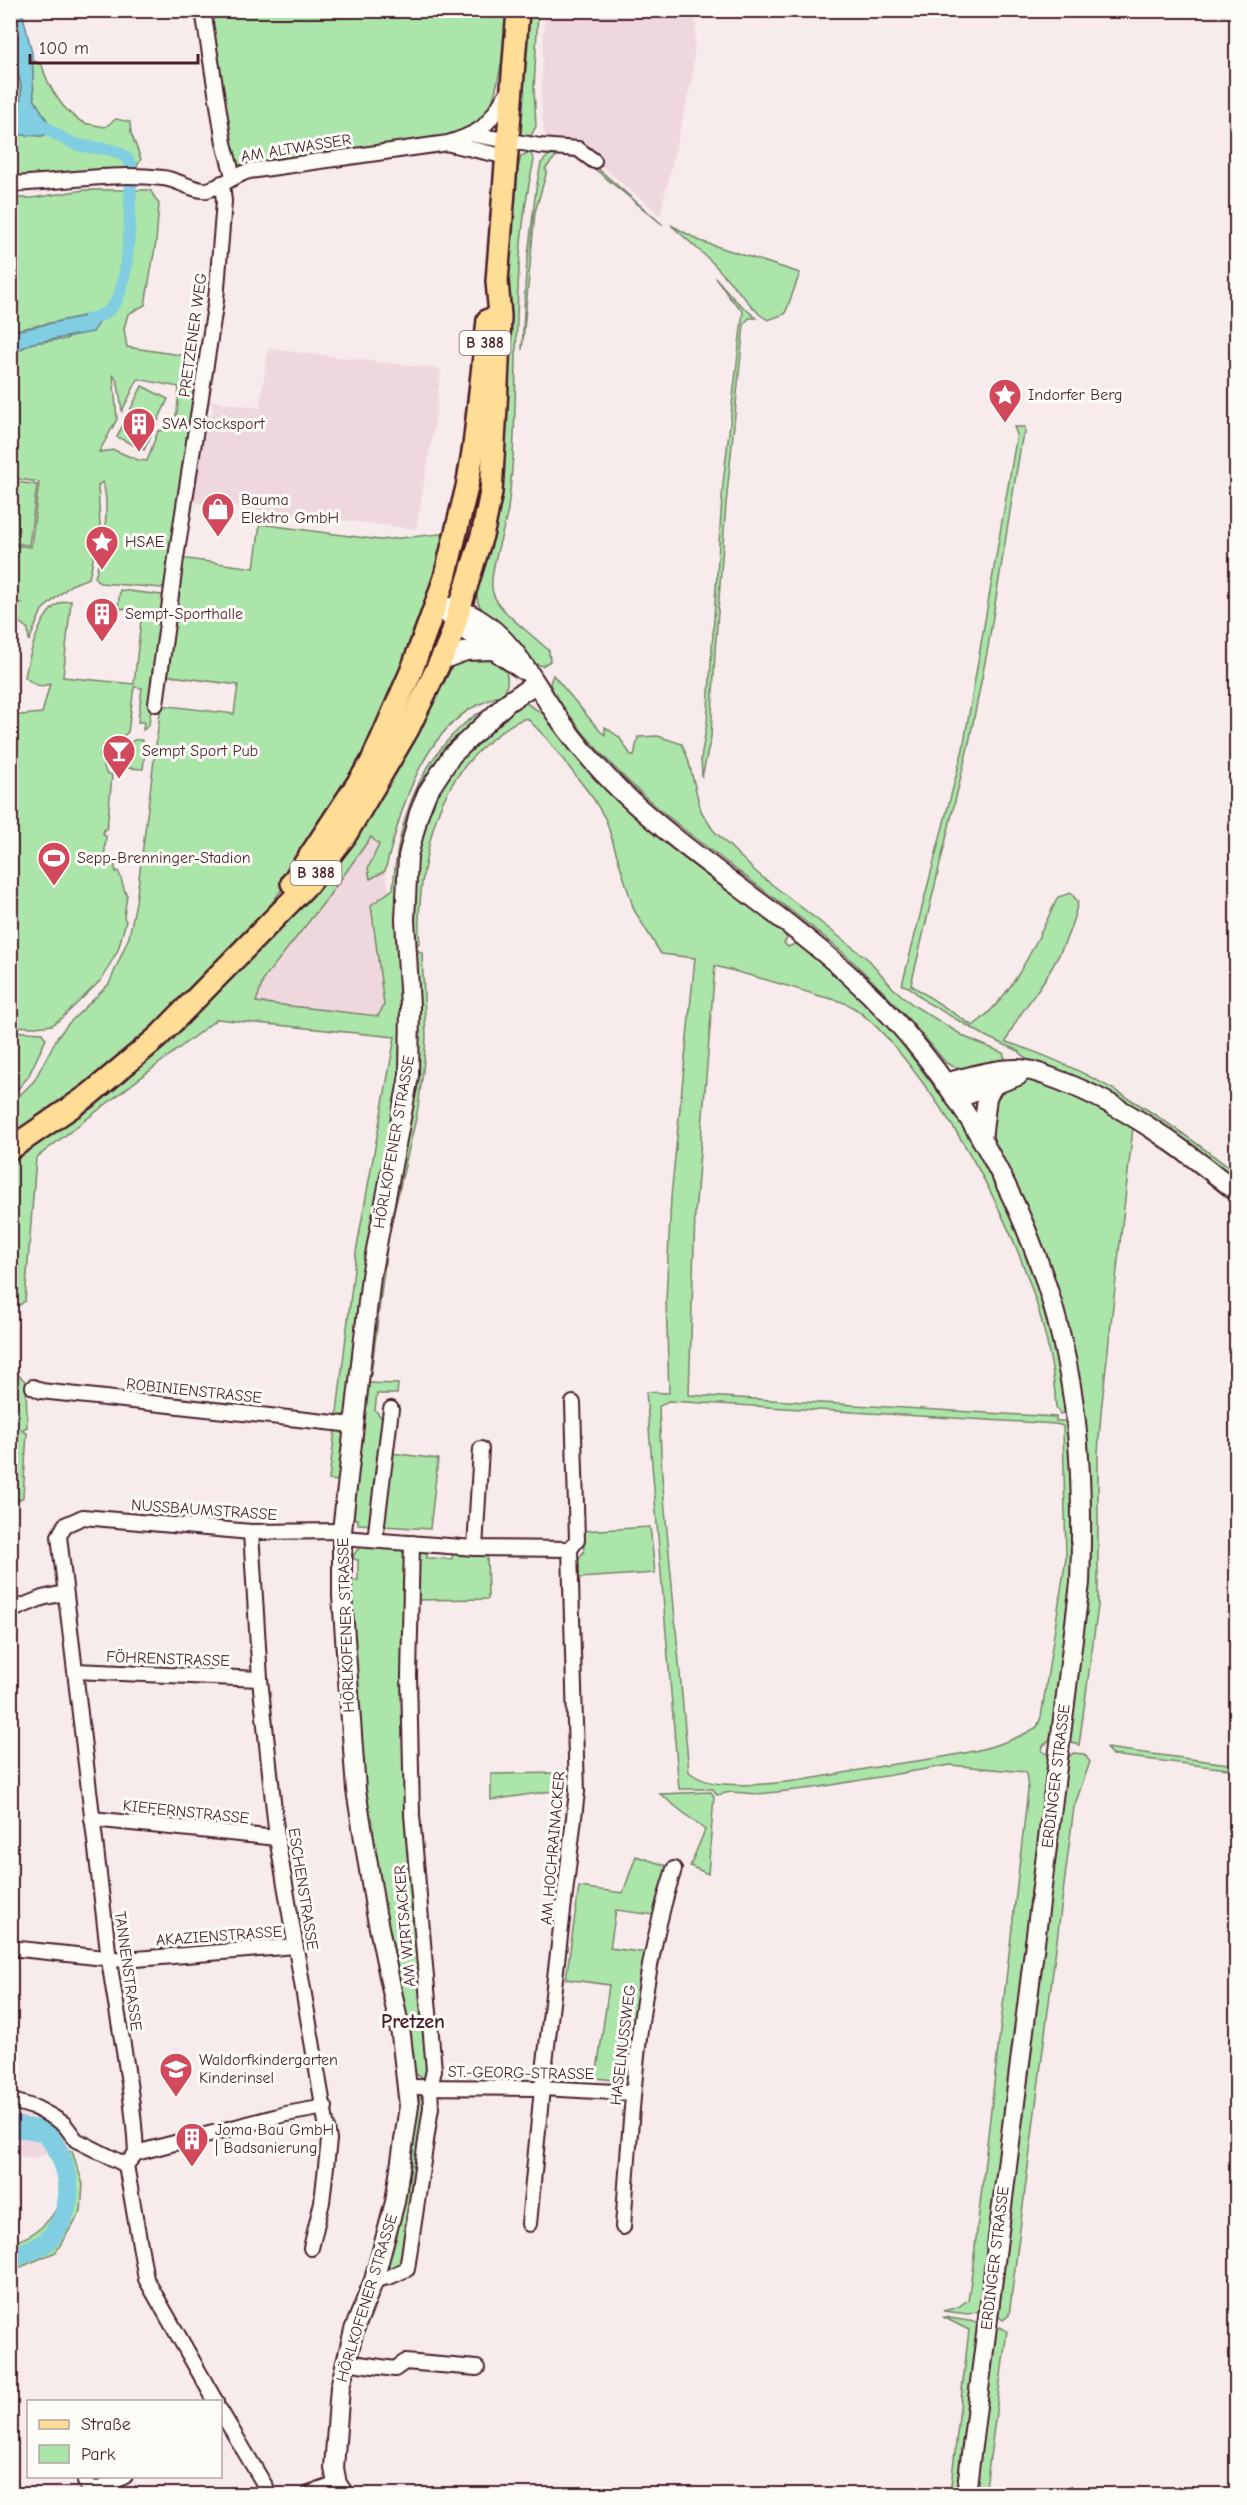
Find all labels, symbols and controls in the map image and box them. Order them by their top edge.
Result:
scale bar [30,27,198,65]
text: 100 m [39,38,89,59]
street label: AM ALTWASSER [240,130,353,166]
street label: PRETZENER WEG [175,272,211,398]
road number: B 388 [460,331,510,355]
place icon: Indorfer Berg [987,377,1023,424]
place label: Indorfer Berg [1028,386,1123,404]
building icon: SVA Stocksport [121,406,157,453]
place label: SVA Stocksport [162,415,265,433]
shop icon: Bauma Elektro GmbH [200,491,236,538]
place label: Bauma Elektro GmbH [241,491,339,527]
place icon: HSAE [84,524,120,571]
place label: HSAE [125,533,165,551]
building icon: Sempt-Sporthalle [84,596,120,643]
place label: Sempt-Sporthalle [125,605,243,623]
bar icon: Sempt Sport Pub [101,733,137,780]
place label: Sempt Sport Pub [142,742,258,760]
sports icon: Sepp-Brenninger-Stadion [36,840,72,887]
place label: Sepp-Brenninger-Stadion [77,849,251,867]
road number: B 388 [290,861,342,885]
street label: HÖRLKOFENER STRASSE [370,1054,418,1230]
street label: ROBINIENSTRASSE [125,1375,263,1407]
street label: NUSSBAUMSTRASSE [130,1496,278,1524]
street label: HÖRLKOFENER STRASSE [334,1537,358,1713]
street label: FÖHRENSTRASSE [106,1648,230,1670]
street label: ERDINGER STRASSE [1038,1703,1074,1849]
street label: AM HOCHRAINACKER [537,1770,569,1926]
street label: KIEFERNSTRASSE [122,1796,251,1828]
street label: ESCHENSTRASSE [284,1827,322,1952]
street label: AM WIRTSACKER [391,1864,419,1988]
street label: TANNENSTRASSE [111,1910,145,2032]
street label: AKAZIENSTRASSE [155,1923,283,1949]
street label: HASELNUSSWEG [607,1984,639,2106]
district label: Pretzen [381,2010,445,2033]
school or university icon: Waldorfkindergarten Kinderinsel [158,2051,194,2098]
place label: Waldorfkindergarten Kinderinsel [199,2051,338,2087]
street label: ST.-GEORG-STRASSE [448,2063,595,2083]
building icon: Joma Bau GmbH | Badsanierung [174,2121,210,2168]
place label: Joma Bau GmbH | Badsanierung [215,2121,334,2157]
street label: ERDINGER STRASSE [977,2185,1013,2331]
street label: HÖRLKOFENER STRASSE [333,2211,401,2384]
legend [27,2400,222,2478]
text: Straße [81,2414,131,2435]
text: Park [81,2444,116,2465]

